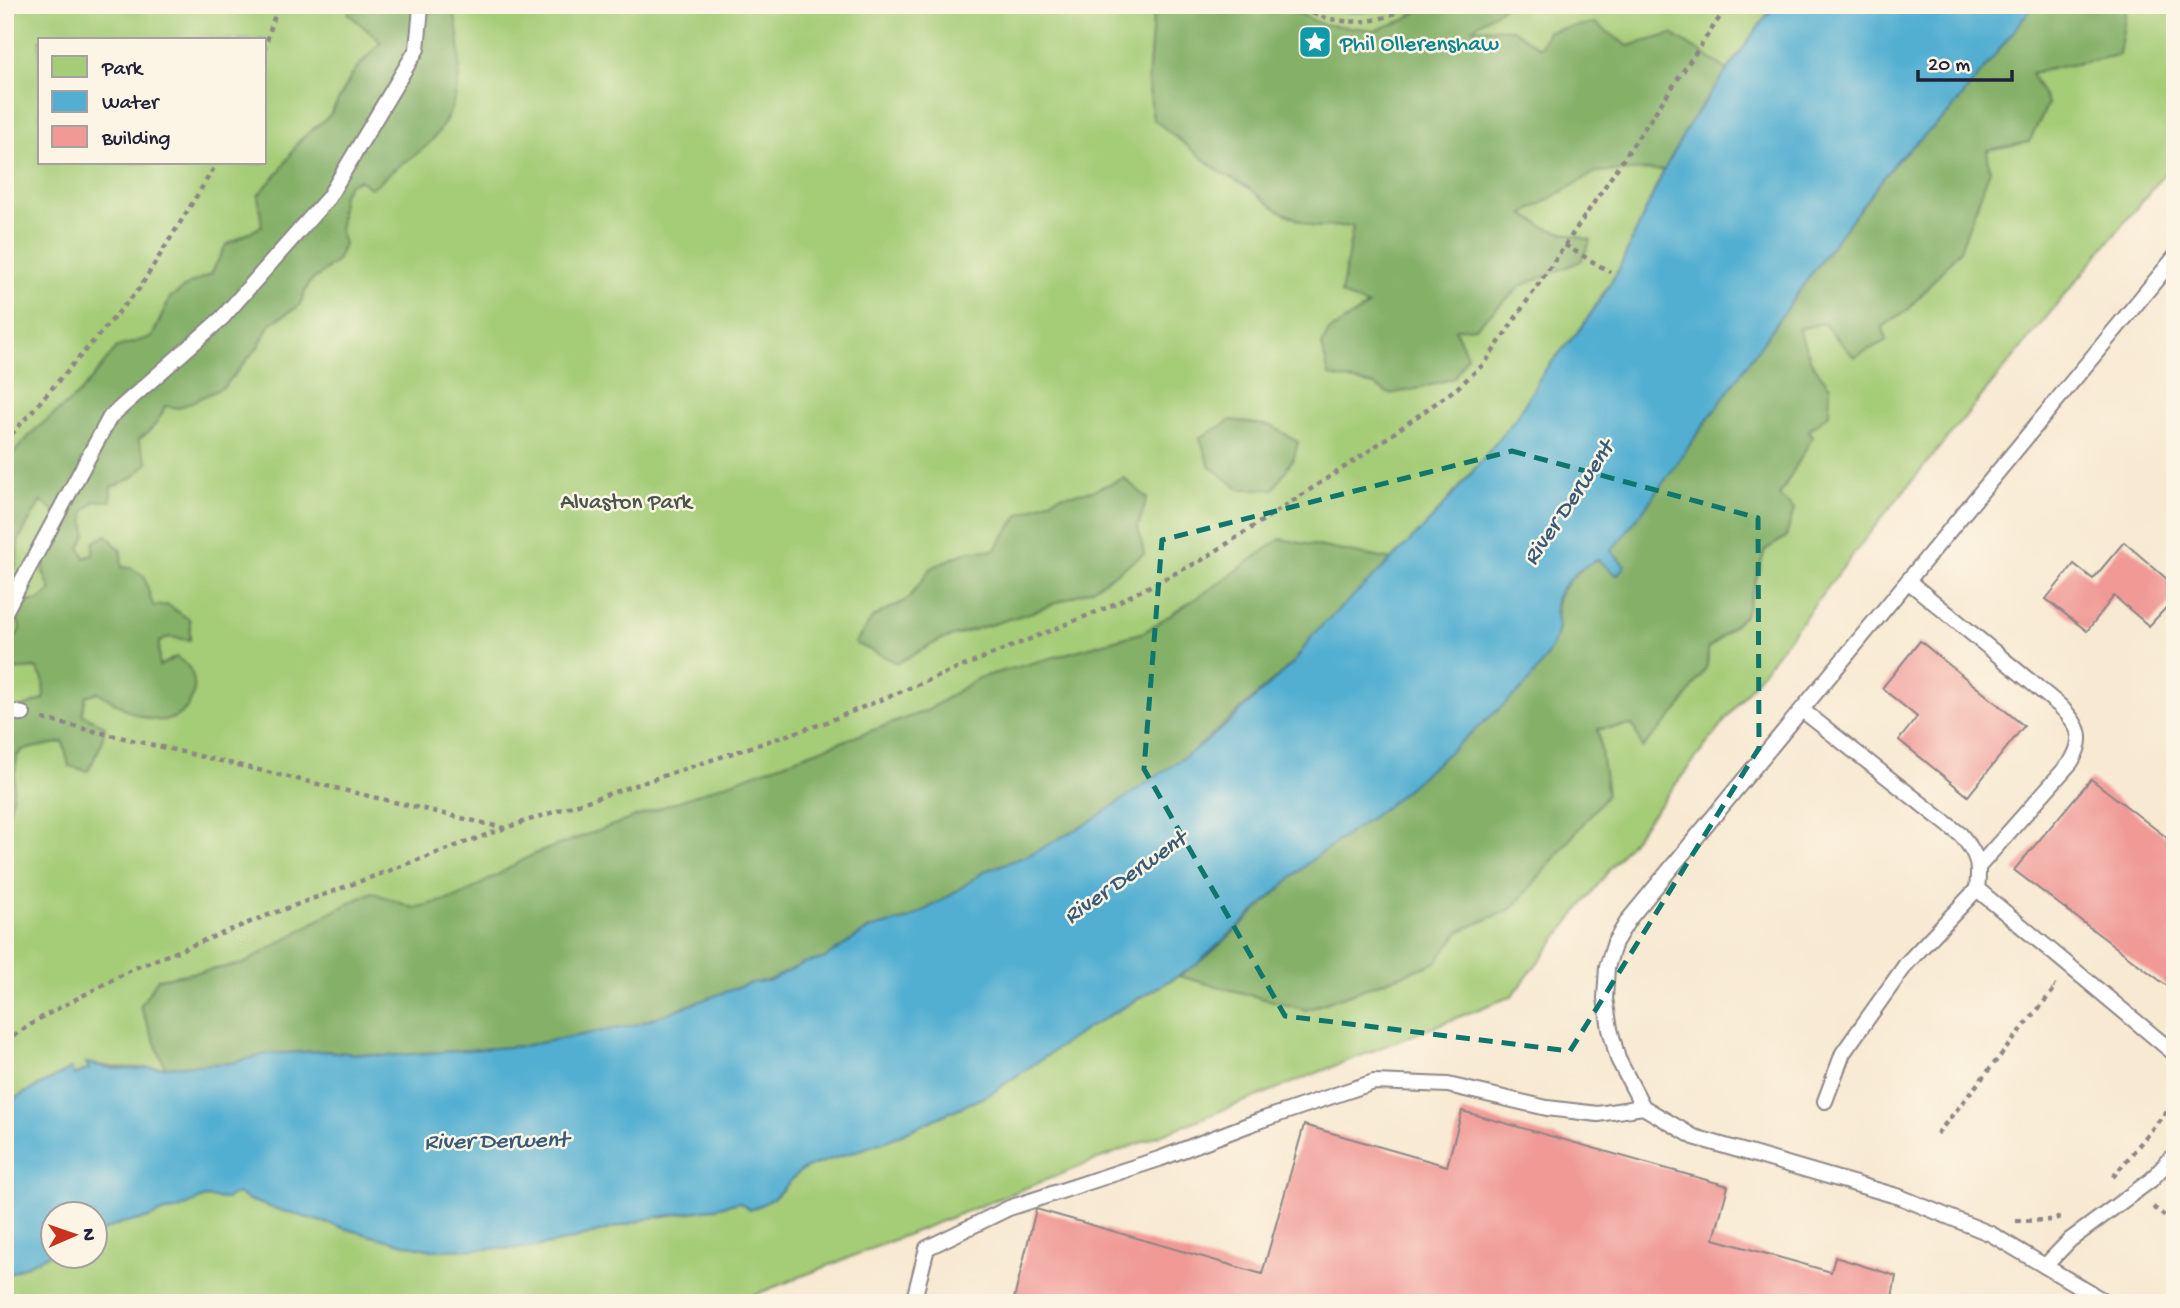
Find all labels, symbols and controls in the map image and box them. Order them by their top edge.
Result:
place icon: Phil Ollerenshaw [1296,23,1334,61]
place label: Phil Ollerenshaw [1339,32,1499,59]
legend [38,38,266,164]
scale bar [1918,38,2012,82]
text: 20 m [1928,54,1970,79]
text: Park [101,58,145,83]
text: Water [102,92,160,117]
text: Building [101,128,171,153]
water label: River Derwent [1518,433,1624,572]
park label: Alvaston Park [560,490,695,517]
water label: River Derwent [1059,823,1197,932]
water label: River Derwent [424,1127,572,1158]
north arrow [38,1200,108,1270]
text: N [76,1228,99,1241]

